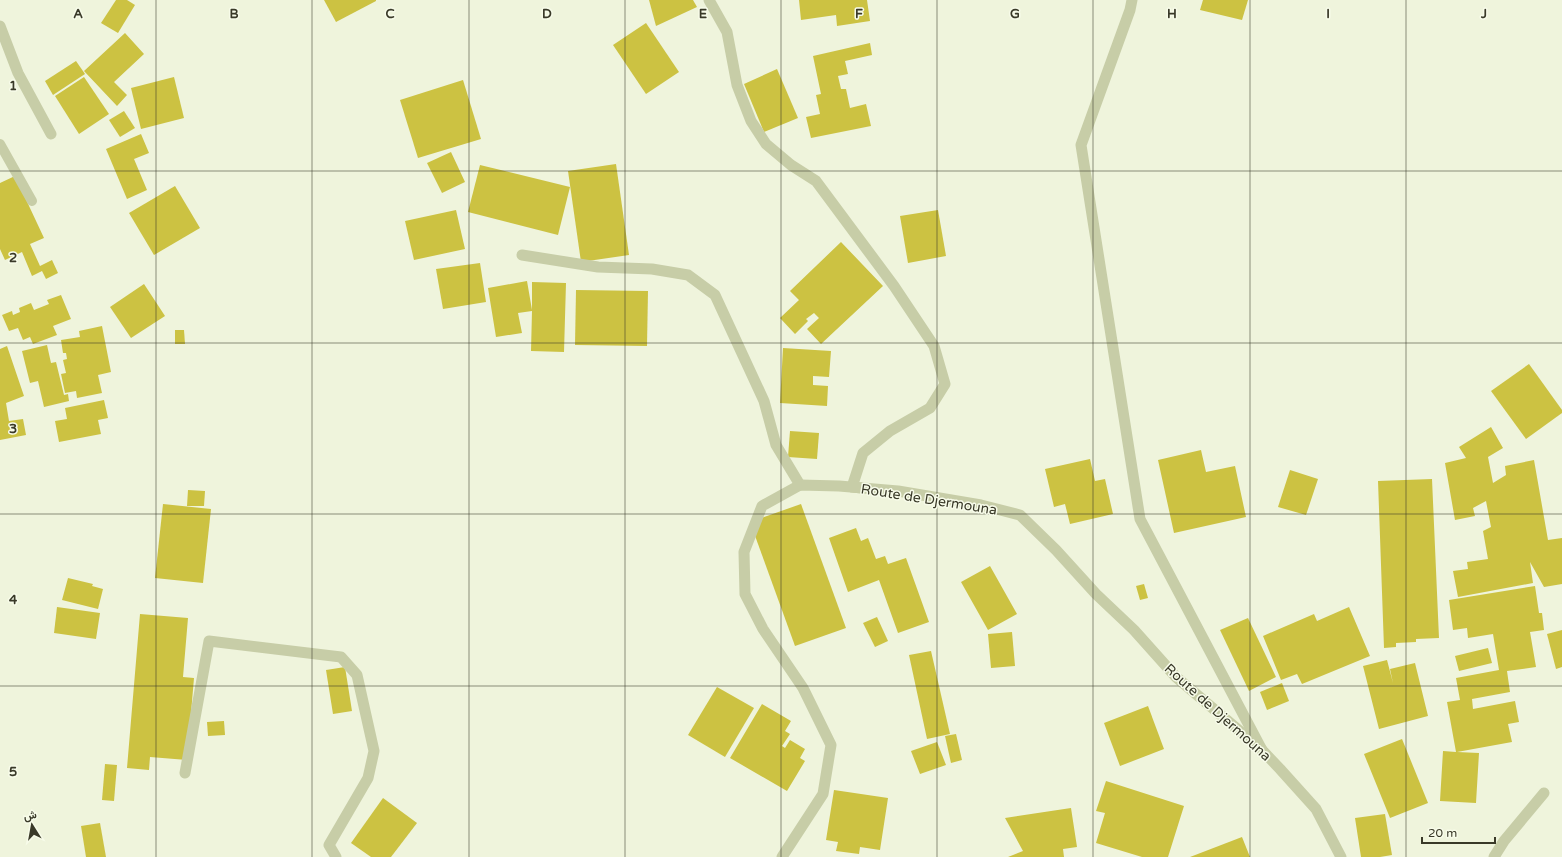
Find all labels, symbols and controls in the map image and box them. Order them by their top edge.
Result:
text: A [73,6,83,22]
text: B [229,6,239,22]
text: C [385,6,395,22]
text: D [542,6,552,22]
text: E [699,6,707,22]
text: F [855,6,863,22]
text: G [1010,6,1020,22]
text: H [1167,6,1177,22]
text: I [1326,6,1330,22]
text: J [1480,6,1487,22]
text: 1 [9,78,17,94]
text: 2 [9,250,17,266]
text: 3 [9,421,17,437]
street label: Route de Djermouna [860,480,998,519]
text: 4 [9,592,18,608]
street label: Route de Djermouna [1161,660,1275,765]
text: 5 [9,764,17,780]
north arrow [12,805,52,845]
text: ش [22,808,38,823]
scale bar [1422,819,1495,845]
text: 20 m [1428,826,1457,840]

